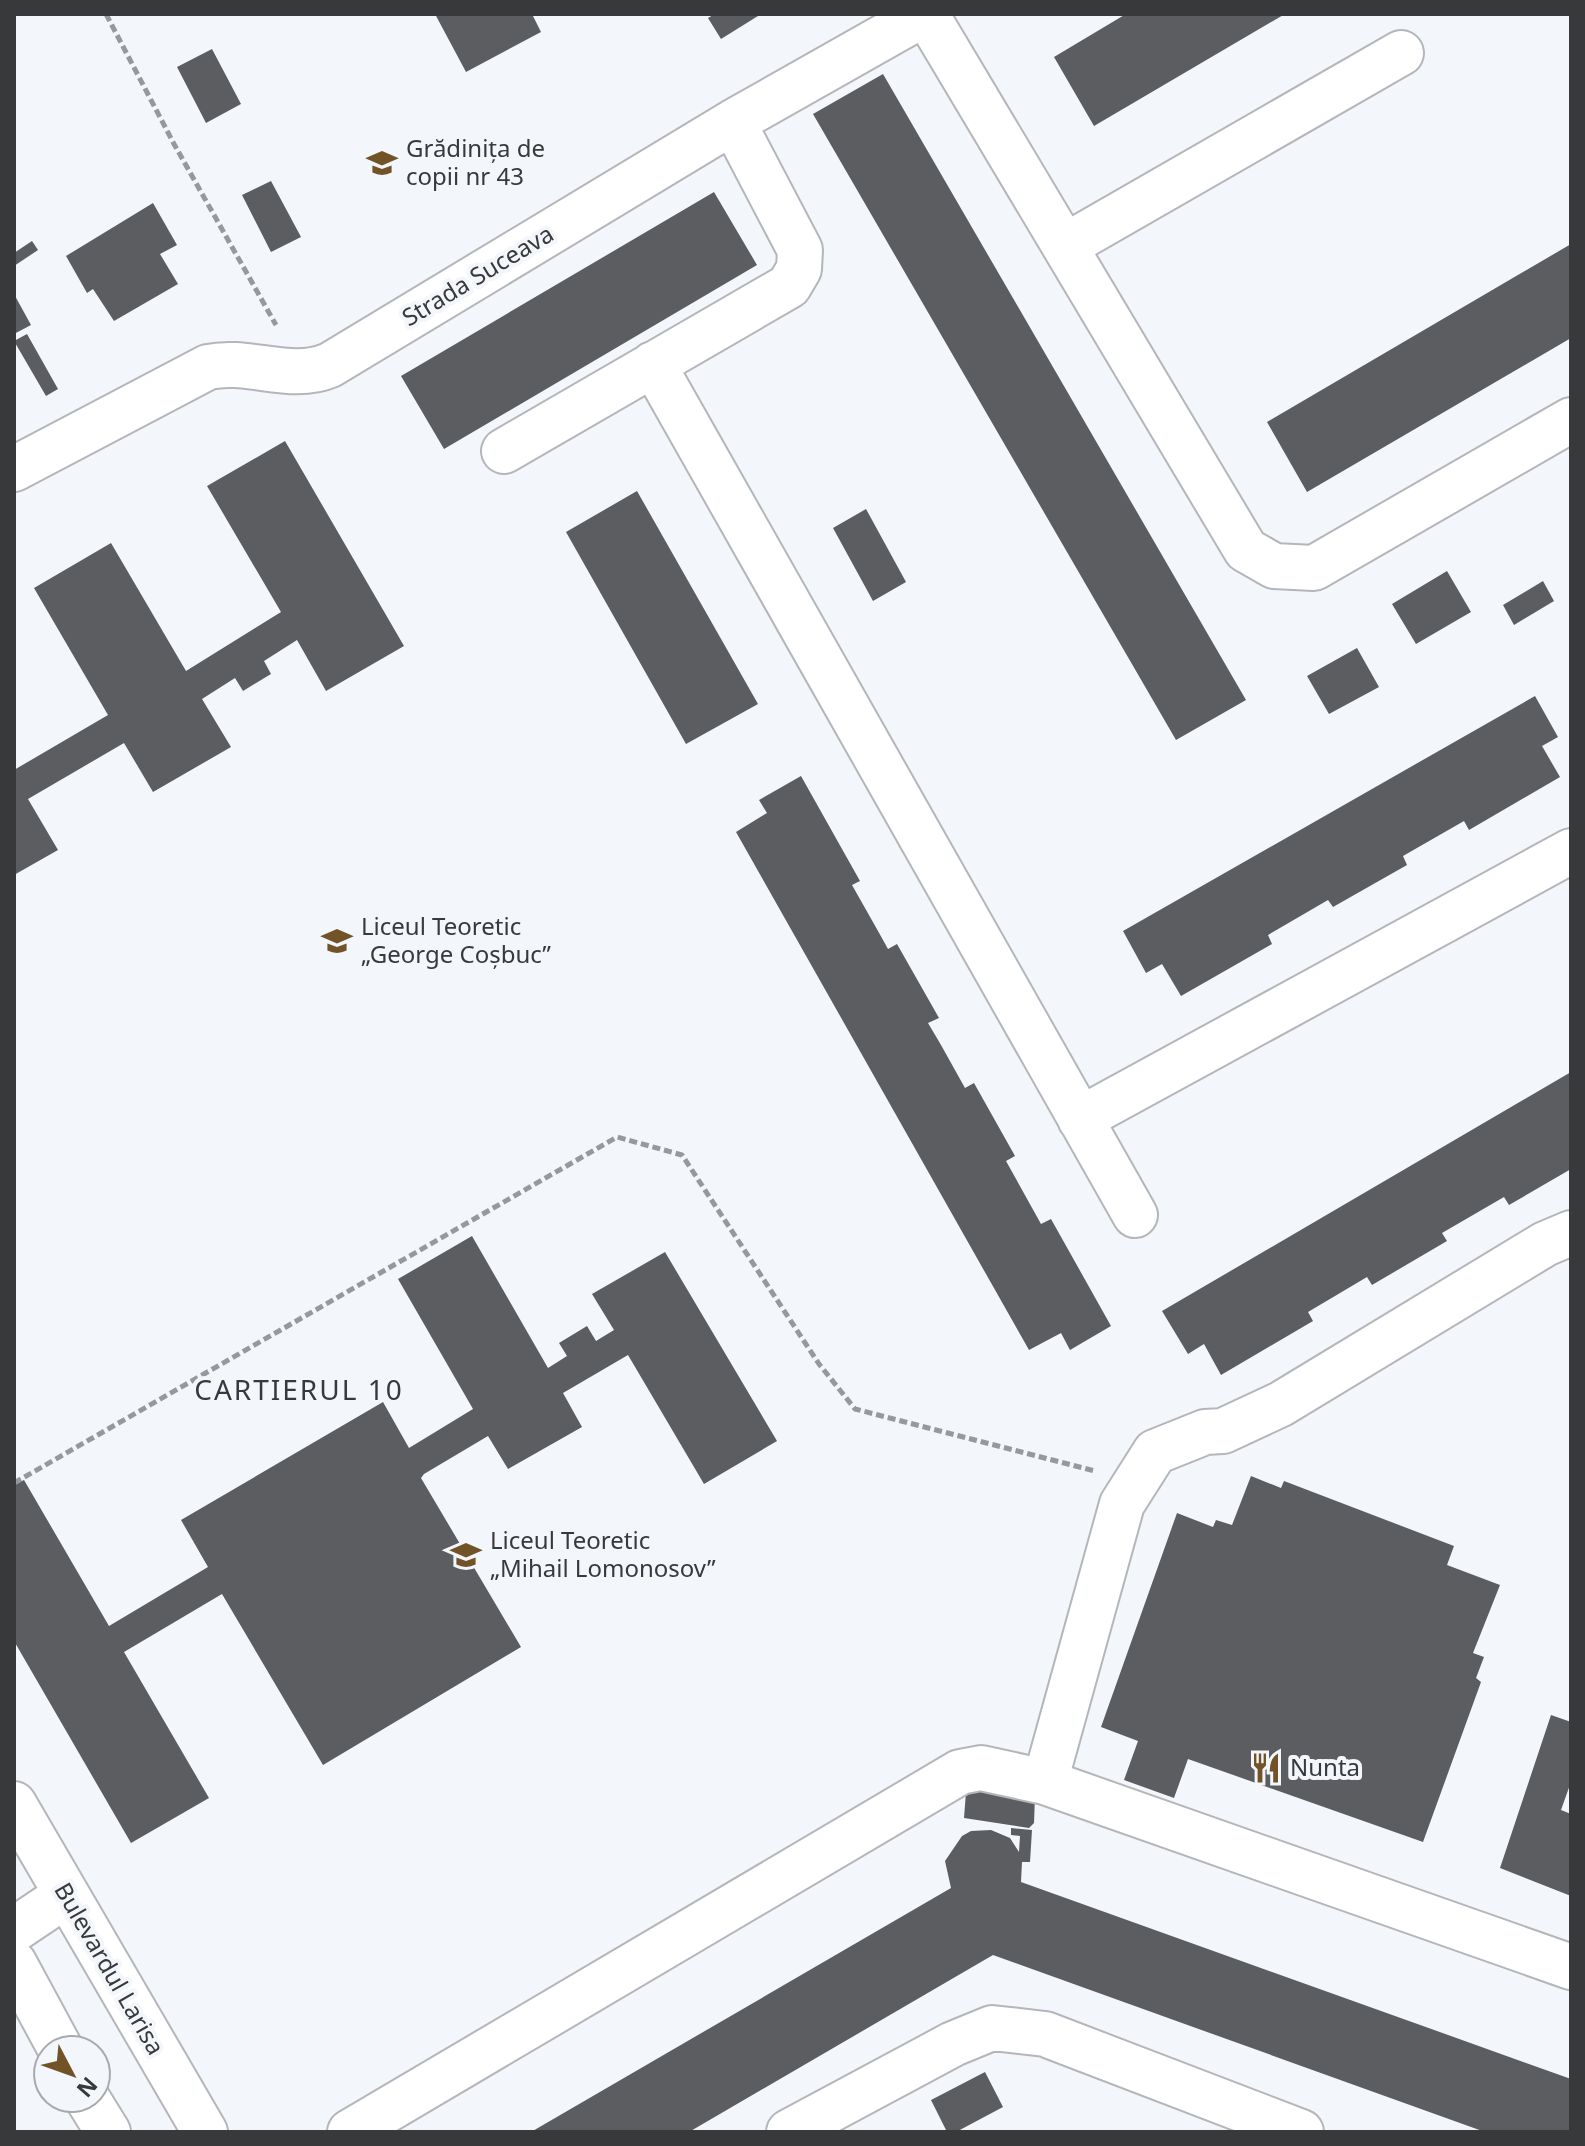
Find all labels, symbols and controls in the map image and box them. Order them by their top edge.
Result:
place label: Grădinița de copii nr 43 [406,131,545,192]
school or university icon: Grădinița de copii nr 43 [365,146,399,180]
street label: Strada Suceava [395,216,559,333]
place label: Liceul Teoretic „George Coșbuc” [361,909,551,970]
school or university icon: Liceul Teoretic „George Coșbuc” [320,924,354,958]
district label: CARTIERUL 10 [194,1370,404,1408]
place label: Liceul Teoretic „Mihail Lomonosov” [490,1523,716,1584]
school or university icon: Liceul Teoretic „Mihail Lomonosov” [449,1538,483,1572]
place label: Nunta [1290,1750,1360,1783]
restaurant icon: Nunta [1249,1751,1283,1785]
street label: Bulevardul Larisa [48,1876,173,2060]
north arrow [32,2034,112,2114]
text: N [71,2071,105,2104]

